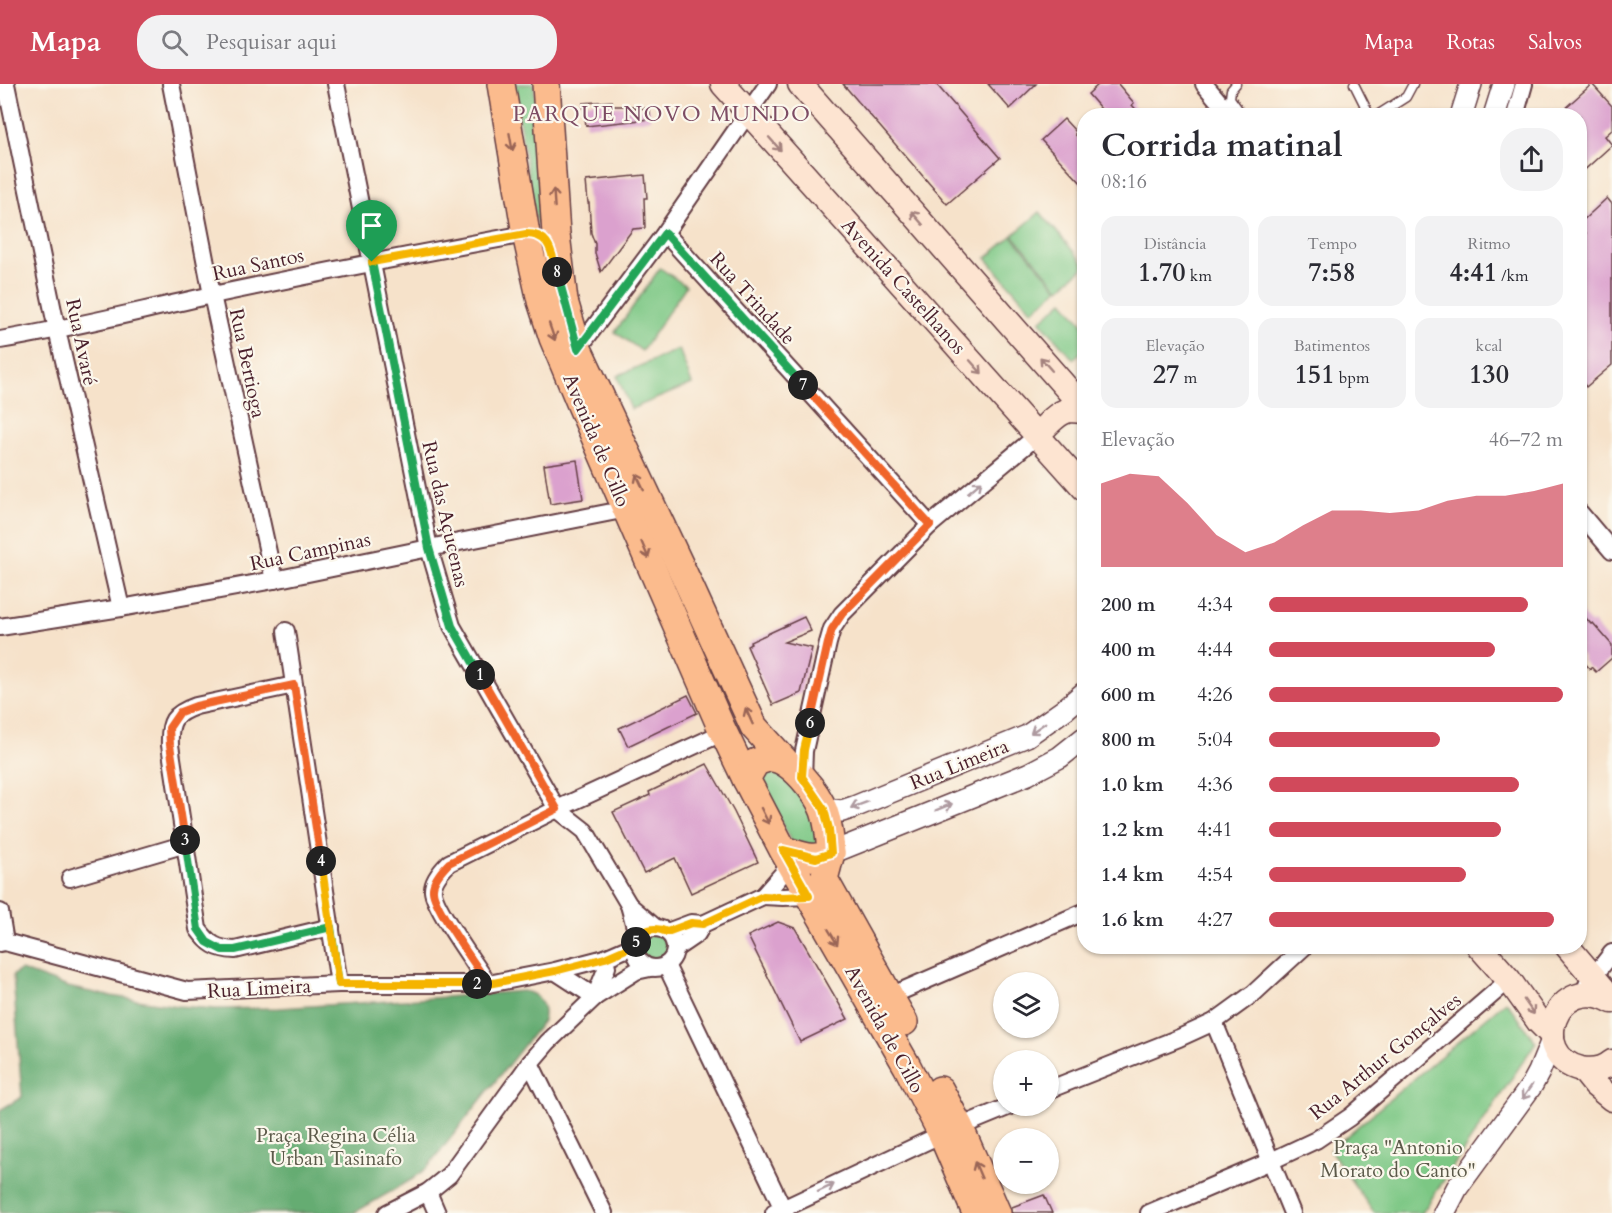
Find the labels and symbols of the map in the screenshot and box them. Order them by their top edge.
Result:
district label: PARQUE NOVO MUNDO [512,99,812,129]
one-way arrow [506,131,517,151]
one-way arrow [768,136,782,151]
one-way arrow [548,189,559,209]
pin [346,200,397,262]
one-way arrow [910,210,924,225]
street label: Avenida Castelhanos [835,212,972,360]
street label: Rua Santos [210,242,306,287]
street label: Rua Trindade [704,246,802,351]
pin: 8 [542,257,572,287]
street label: Rua Avaré [59,296,104,388]
street label: Rua Bertioga [223,306,272,421]
one-way arrow [547,322,558,341]
one-way arrow [1039,357,1053,372]
one-way arrow [969,359,983,374]
street label: Avenida de Cillo [556,370,637,511]
pin: 7 [788,370,818,400]
street label: Rua das Açucenas [416,438,475,590]
one-way arrow [634,473,646,491]
one-way arrow [967,481,983,494]
street label: Rua Campinas [247,526,373,577]
one-way arrow [640,541,651,559]
pin: 1 [465,660,495,690]
one-way arrow [742,707,753,725]
pin: 6 [795,708,825,738]
one-way arrow [1030,722,1047,734]
street label: Rua Limeira [906,732,1013,796]
one-way arrow [850,800,869,811]
one-way arrow [934,801,952,812]
one-way arrow [760,806,771,824]
pin: 3 [170,825,200,855]
pin: 4 [306,846,336,876]
pin: 5 [621,927,651,957]
one-way arrow [828,928,840,945]
street label: Avenida de Cillo [838,961,931,1098]
pin: 2 [462,969,492,999]
street label: Rua Limeira [206,972,312,1005]
street label: Rua Arthur Gonçalves [1304,987,1467,1126]
one-way arrow [1523,998,1535,1015]
one-way arrow [1521,1084,1533,1100]
park label: Praça Regina Célia Urban Tasinafo [256,1122,416,1172]
park label: Praça "Antonio Morato do Canto" [1320,1134,1476,1184]
one-way arrow [972,1161,983,1179]
one-way arrow [817,1181,835,1193]

